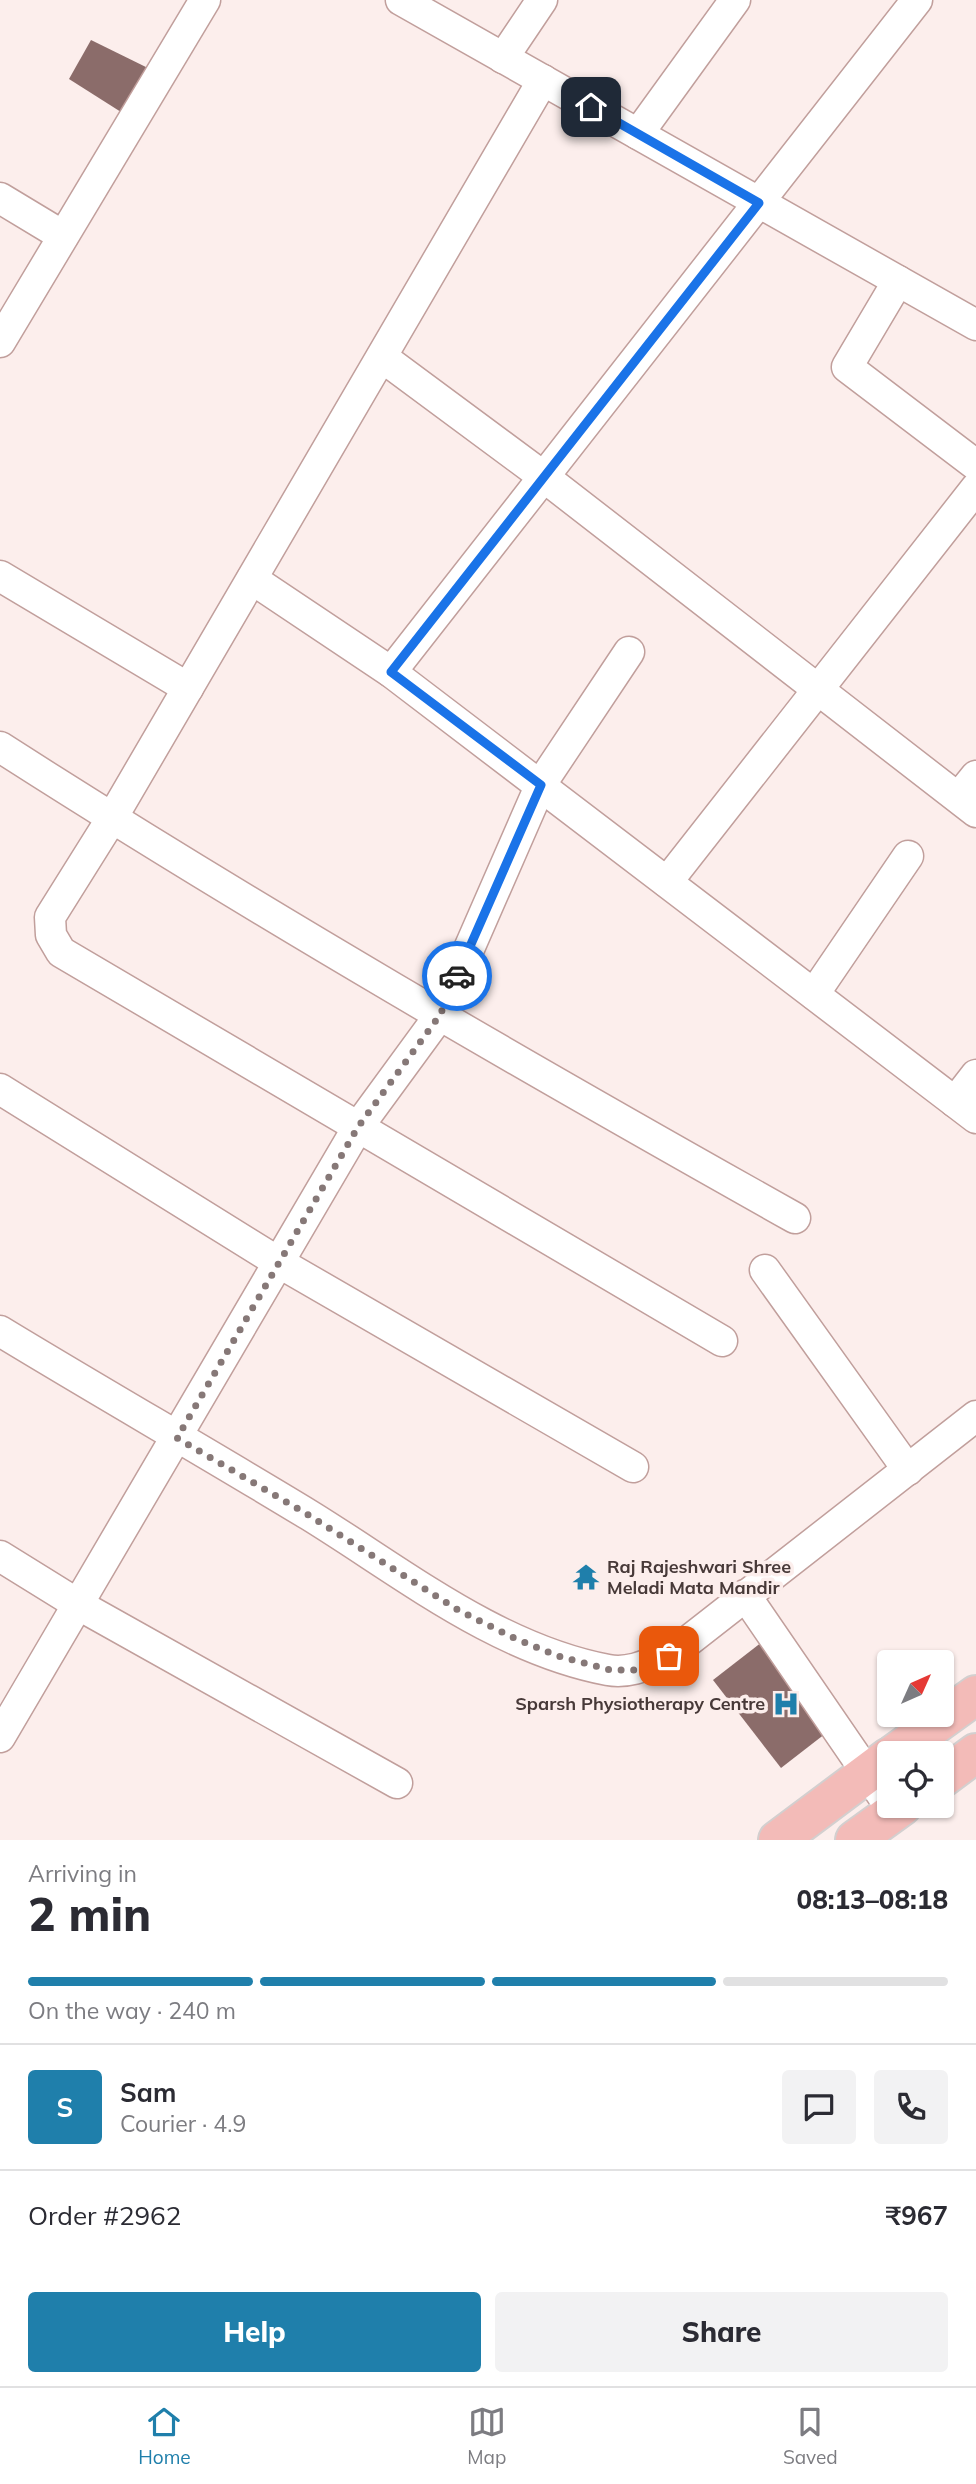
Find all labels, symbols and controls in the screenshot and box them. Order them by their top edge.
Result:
pin [561,77,621,137]
icon: home [572,88,610,126]
courier [422,941,492,1011]
icon: car [438,957,476,995]
place label: Raj Rajeshwari Shree Meladi Mata Mandir [607,1555,791,1599]
temple icon: Raj Rajeshwari Shree Meladi Mata Mandir [571,1562,601,1592]
pin [639,1626,699,1686]
icon: bag [650,1637,688,1675]
north arrow [877,1650,954,1727]
map controls [877,1650,954,1818]
hospital icon: Sparsh Physiotherapy Centre [771,1689,801,1719]
place label: Sparsh Physiotherapy Centre [515,1692,765,1715]
button: locate [877,1741,954,1818]
text: Arriving in [28,1859,137,1888]
text: 08:13–08:18 [797,1883,948,1916]
text: 2 min [28,1885,151,1943]
text: On the way · 240 m [28,1996,236,2025]
button: chat [782,2070,856,2144]
button: phone [874,2070,948,2144]
text: Sam [120,2076,176,2109]
text: S [57,2091,73,2124]
text: Courier · 4.9 [120,2109,246,2138]
text: Order #2962 [28,2199,181,2232]
text: ₹967 [886,2199,948,2232]
button: Help [28,2292,481,2372]
button: Share [495,2292,948,2372]
tab: Home [138,2403,191,2469]
tab: Map [467,2403,506,2469]
tab: Saved [783,2403,838,2469]

